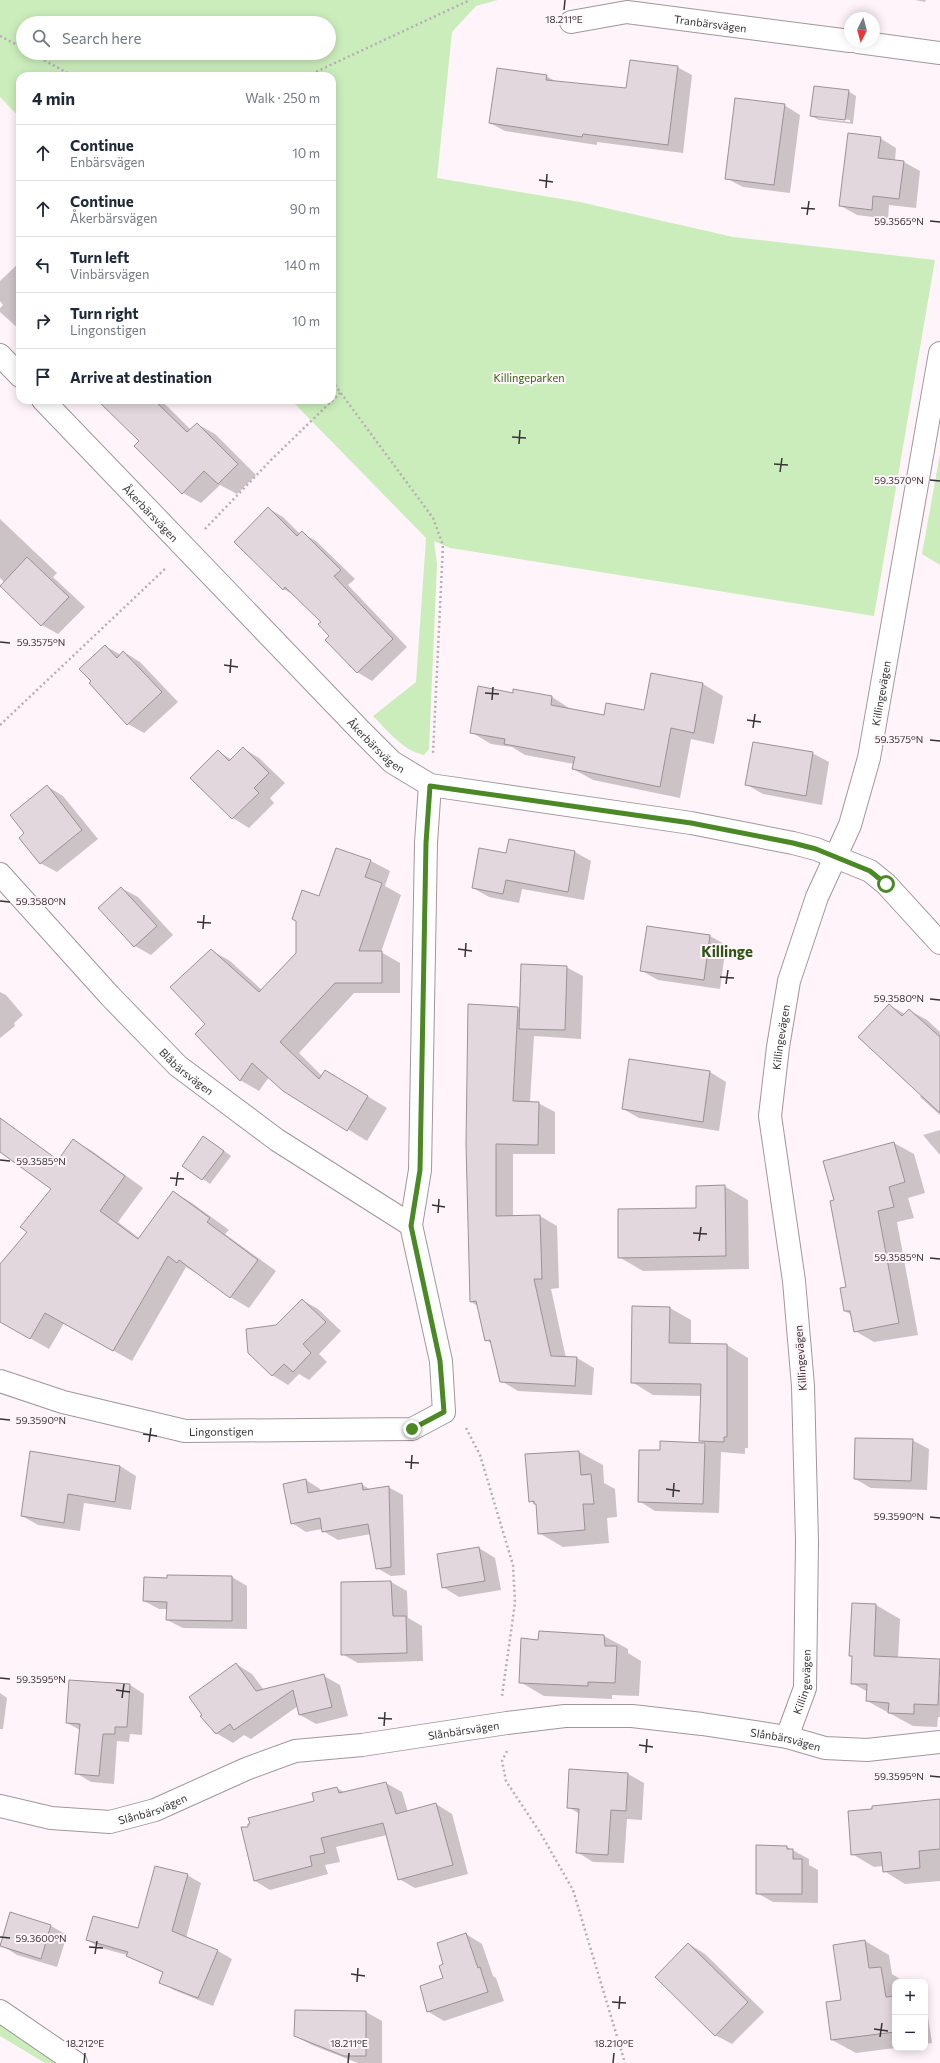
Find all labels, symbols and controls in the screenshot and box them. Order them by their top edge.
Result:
street label: Tranbärsvägen [673,12,748,34]
north arrow [844,12,880,48]
text: 18.211°E [545,13,583,25]
search box [16,16,336,60]
icon: search [30,27,52,49]
text: Search here [62,29,141,47]
text: 4 min [32,88,75,109]
text: Walk · 250 m [245,90,320,106]
text: Continue [70,136,134,154]
icon: ahead [32,142,54,164]
text: 10 m [292,145,320,161]
text: Enbärsvägen [70,154,145,170]
text: Continue [70,192,134,210]
icon: ahead [32,198,54,220]
text: 90 m [290,201,320,217]
text: Åkerbärsvägen [70,210,157,226]
text: 59.3565°N [874,215,924,227]
text: Turn left [70,248,129,266]
icon: left [32,254,54,276]
text: 140 m [284,257,320,273]
text: Vinbärsvägen [70,266,149,282]
text: Turn right [70,304,139,322]
icon: right [32,310,54,332]
text: 10 m [292,313,320,329]
text: Lingonstigen [70,322,146,338]
icon: arrive [32,366,54,388]
text: Arrive at destination [70,368,212,386]
park label: Killingeparken [493,371,565,384]
text: 59.3570°N [874,474,924,486]
street label: Åkerbärsvägen [121,481,181,544]
text: 59.3575°N [17,636,65,648]
street label: Killingevägen [868,660,892,727]
street label: Åkerbärsvägen [345,714,408,775]
text: 59.3575°N [875,733,923,745]
route start [877,875,895,893]
text: 59.3580°N [16,895,66,907]
district label: Killinge [701,942,753,960]
text: 59.3580°N [874,992,924,1004]
street label: Killingevägen [769,1003,791,1070]
street label: Blåbärsvägen [157,1045,217,1097]
text: 59.3585°N [16,1155,66,1167]
text: 59.3585°N [874,1251,924,1263]
street label: Killingevägen [791,1325,809,1391]
text: 59.3590°N [16,1414,66,1426]
route end [403,1420,421,1438]
street label: Lingonstigen [189,1424,254,1437]
text: 59.3590°N [874,1510,924,1522]
street label: Killingevägen [790,1649,812,1716]
text: 59.3595°N [16,1673,66,1685]
street label: Slånbärsvägen [427,1718,500,1741]
street label: Slånbärsvägen [750,1725,822,1753]
text: 59.3595°N [874,1770,924,1782]
street label: Slånbärsvägen [117,1790,189,1826]
text: 59.3600°N [15,1932,67,1944]
map controls [892,1979,928,2051]
button: + [892,1979,928,2015]
button: − [892,2015,928,2051]
text: 18.212°E [66,2037,104,2049]
text: 18.211°E [330,2037,368,2049]
text: 18.210°E [594,2037,634,2049]

